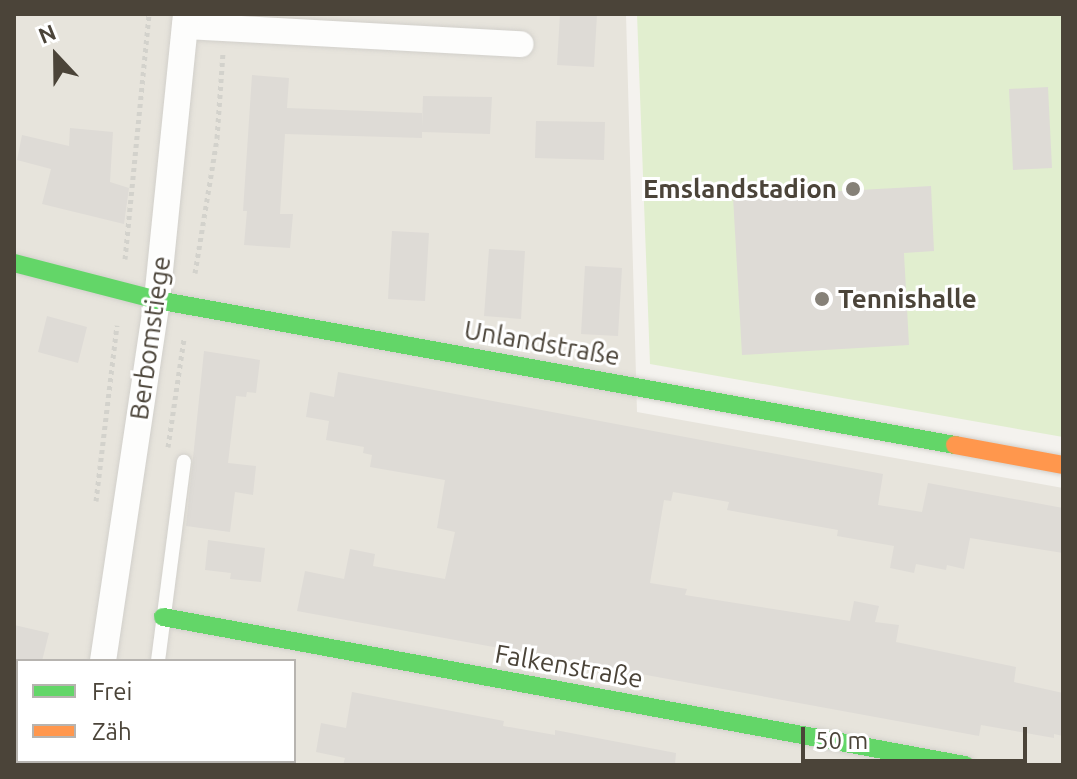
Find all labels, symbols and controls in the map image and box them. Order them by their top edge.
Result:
north arrow [16,16,96,96]
text: N [35,19,59,48]
place label: Emslandstadion [643,173,837,205]
marker: Emslandstadion [844,180,862,198]
street label: Berbomstiege [123,254,177,422]
place label: Tennishalle [838,283,977,315]
marker: Tennishalle [813,290,831,308]
street label: Unlandstraße [462,314,622,372]
street label: Falkenstraße [493,638,645,694]
legend [16,659,296,763]
text: Frei [92,678,132,705]
scale bar [805,711,1031,761]
text: Zäh [92,718,132,745]
text: 50 m [815,727,868,754]

